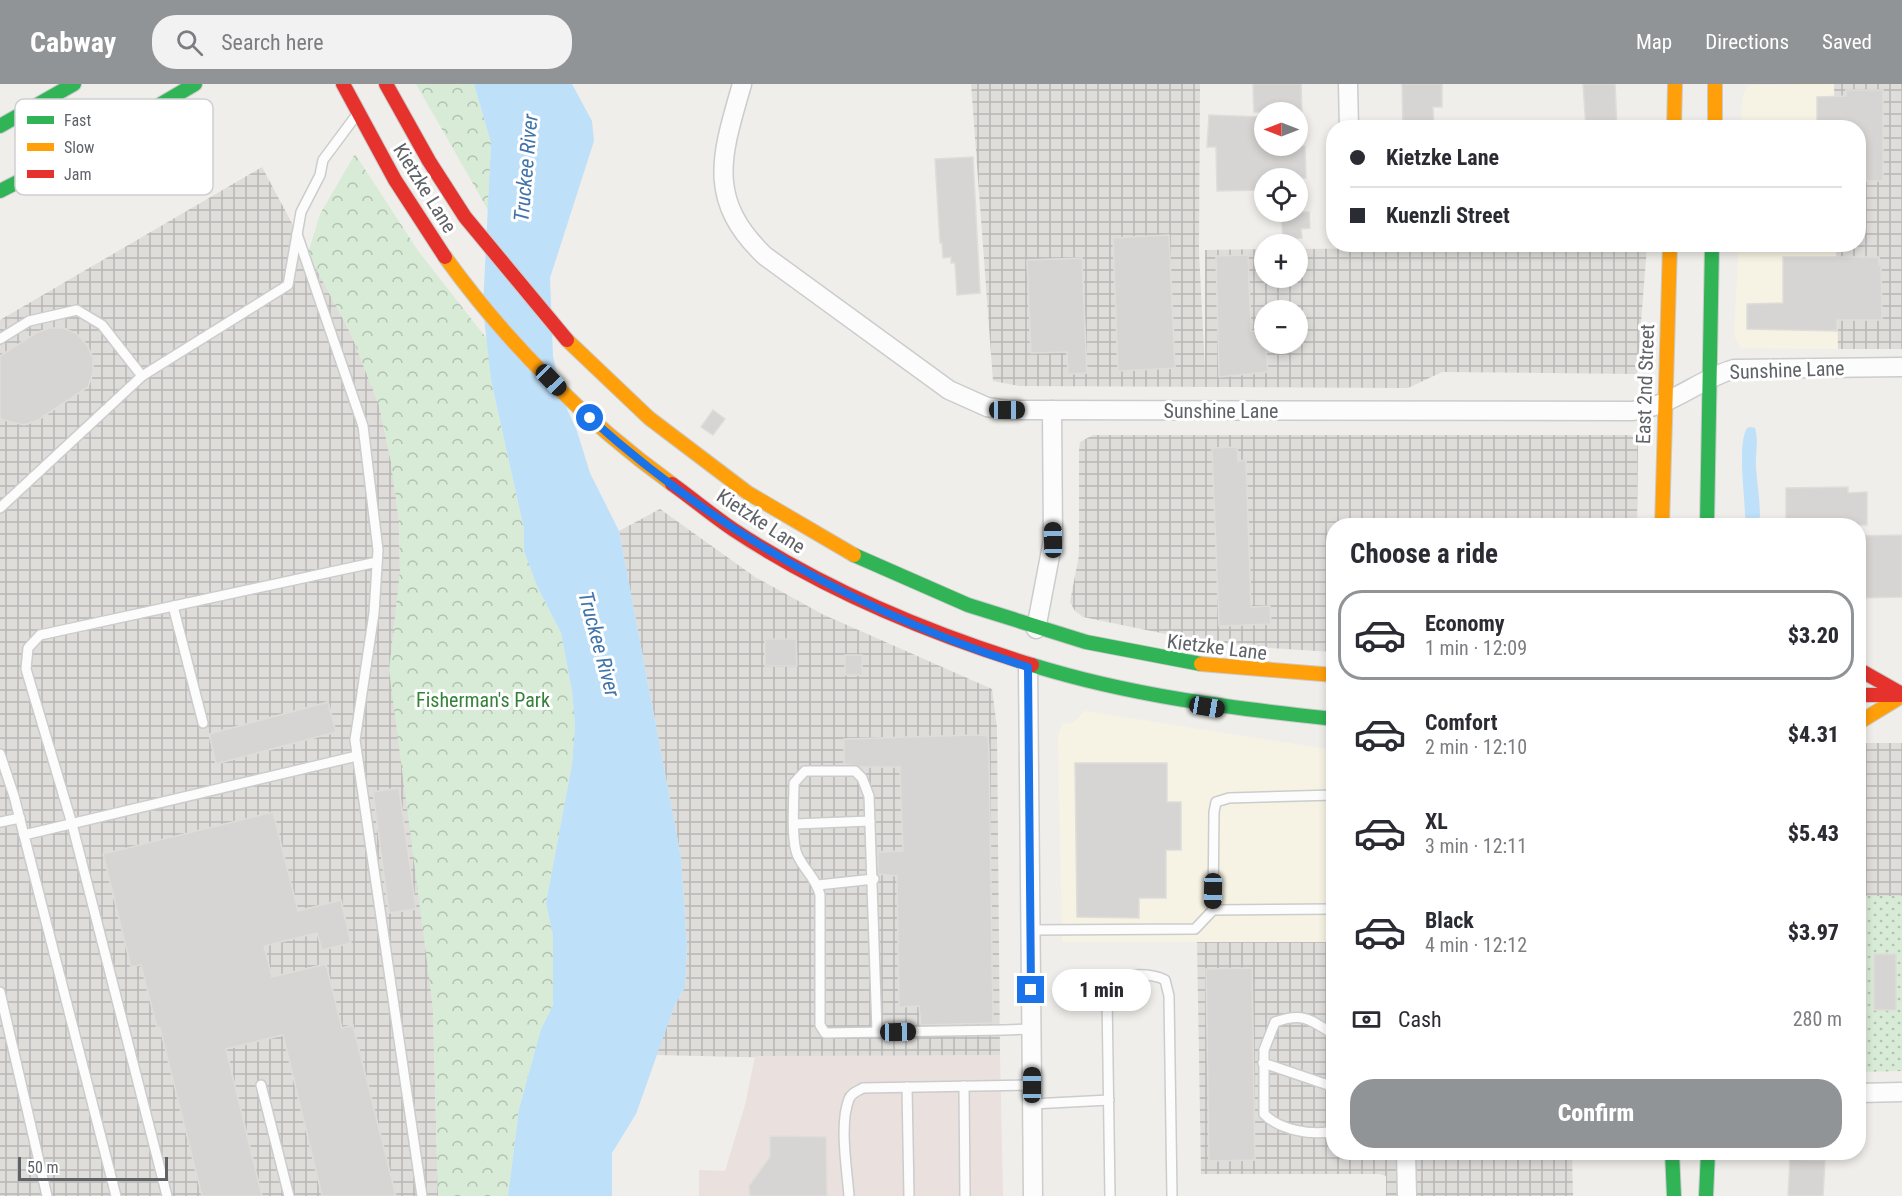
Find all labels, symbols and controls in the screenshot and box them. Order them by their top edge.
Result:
search box [152,15,572,69]
text: Cabway [30,26,116,59]
icon: search [173,26,206,59]
text: Search here [221,30,324,55]
text: Map [1636,30,1672,54]
text: Directions [1705,30,1789,54]
text: Saved [1822,30,1872,54]
legend [15,99,213,195]
north arrow [1254,102,1308,156]
map controls [1254,102,1308,354]
text: Fast [64,111,91,130]
water label: Truckee River [509,112,543,223]
text: Slow [64,138,94,157]
street label: Kietzke Lane [388,139,462,237]
text: Kietzke Lane [1386,145,1499,170]
text: Jam [64,165,91,184]
button: locate [1254,168,1308,222]
text: Kuenzli Street [1386,203,1510,228]
button: + [1254,234,1308,288]
button: − [1254,300,1308,354]
street label: East 2nd Street [1631,323,1659,444]
street label: Sunshine Lane [1729,356,1845,384]
car [532,361,570,399]
street label: Sunshine Lane [1164,399,1278,423]
car [989,401,1025,419]
route start [576,404,603,431]
street label: Kietzke Lane [712,484,810,558]
car [1044,522,1062,558]
text: Choose a ride [1350,538,1498,570]
water label: Truckee River [573,589,625,700]
icon: car [1353,608,1407,662]
text: Economy [1425,611,1505,636]
text: $3.20 [1788,623,1839,648]
street label: Kietzke Lane [1166,629,1268,665]
text: 1 min · 12:09 [1425,636,1527,660]
park label: Fisherman's Park [416,688,550,712]
car [1188,695,1226,719]
icon: car [1353,707,1407,761]
text: Comfort [1425,710,1498,735]
text: $4.31 [1788,722,1839,747]
text: 2 min · 12:10 [1425,735,1527,759]
icon: car [1353,806,1407,860]
text: XL [1425,809,1448,834]
text: $5.43 [1788,821,1839,846]
text: 3 min · 12:11 [1425,834,1527,858]
car [1204,873,1222,909]
icon: car [1353,905,1407,959]
text: Black [1425,908,1474,933]
text: $3.97 [1788,920,1839,945]
text: 4 min · 12:12 [1425,933,1527,957]
callout: 1 min [1052,969,1151,1011]
route end [1017,976,1044,1003]
text: 1 min [1079,978,1124,1002]
icon: cash [1350,1003,1383,1036]
text: Cash [1398,1007,1442,1032]
text: 280 m [1793,1007,1842,1031]
car [880,1023,916,1041]
car [1023,1067,1041,1103]
button: Confirm [1350,1079,1842,1148]
scale bar [18,1154,168,1182]
text: 50 m [27,1158,59,1177]

